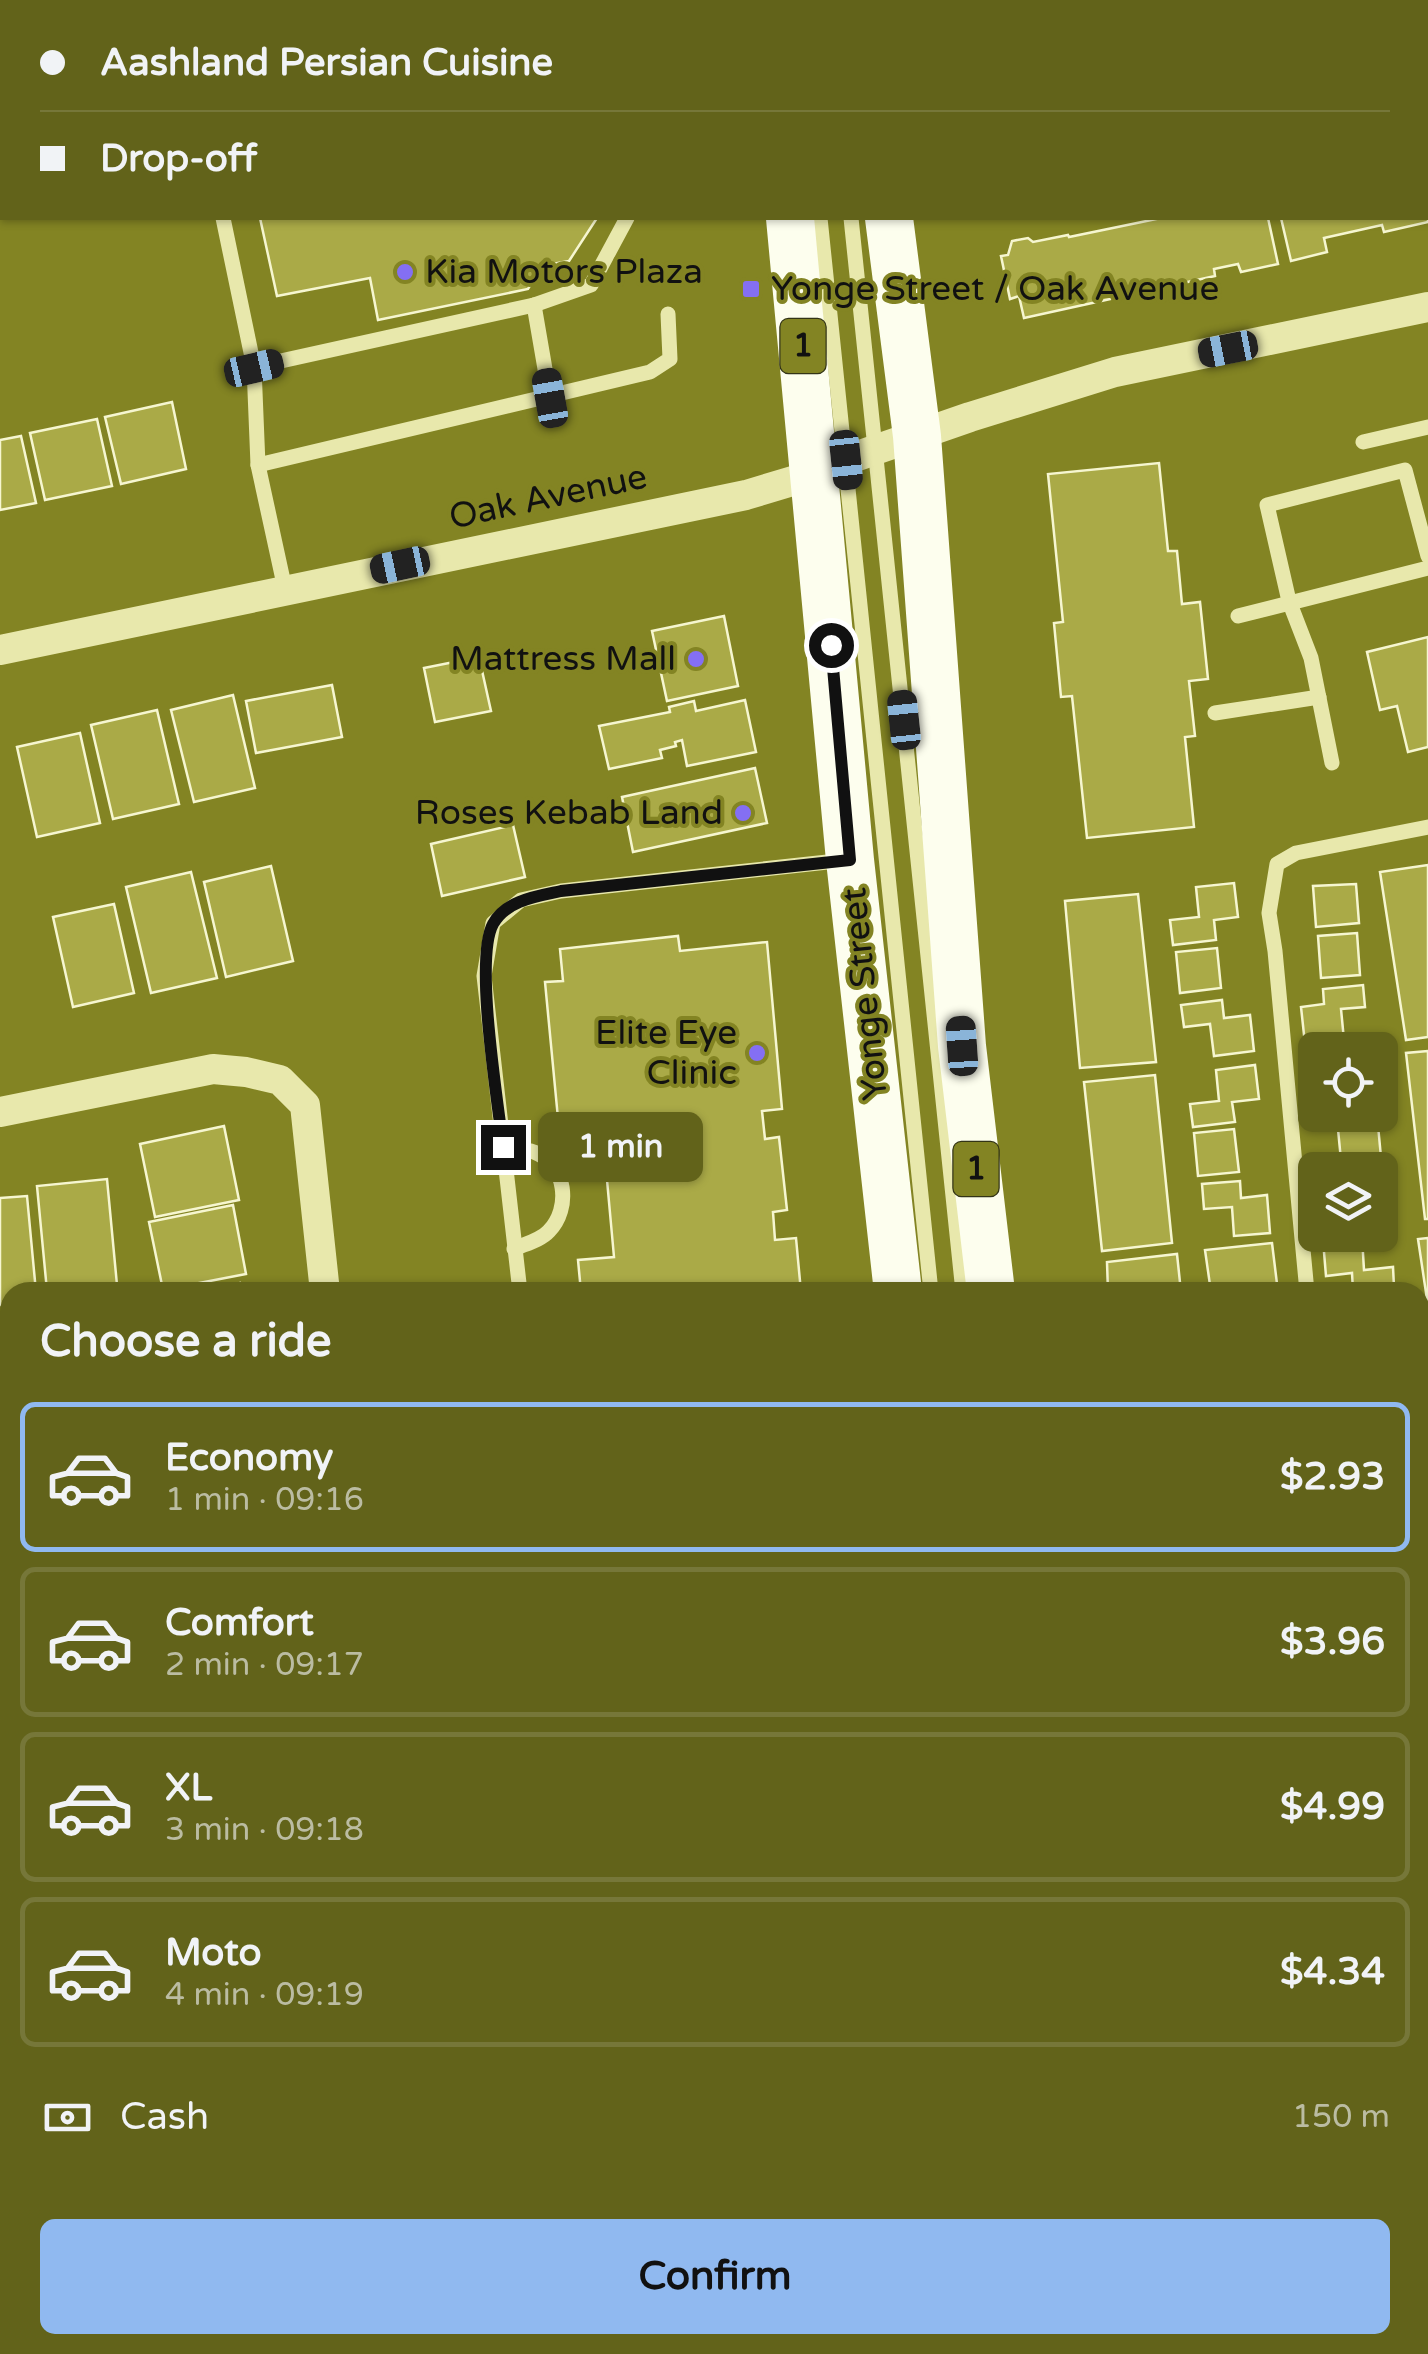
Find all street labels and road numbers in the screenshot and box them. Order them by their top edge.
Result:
road number: 1 [780,319,826,373]
street label: Oak Avenue [445,456,651,538]
street label: Yonge Street [833,886,897,1102]
road number: 1 [954,1142,998,1196]

